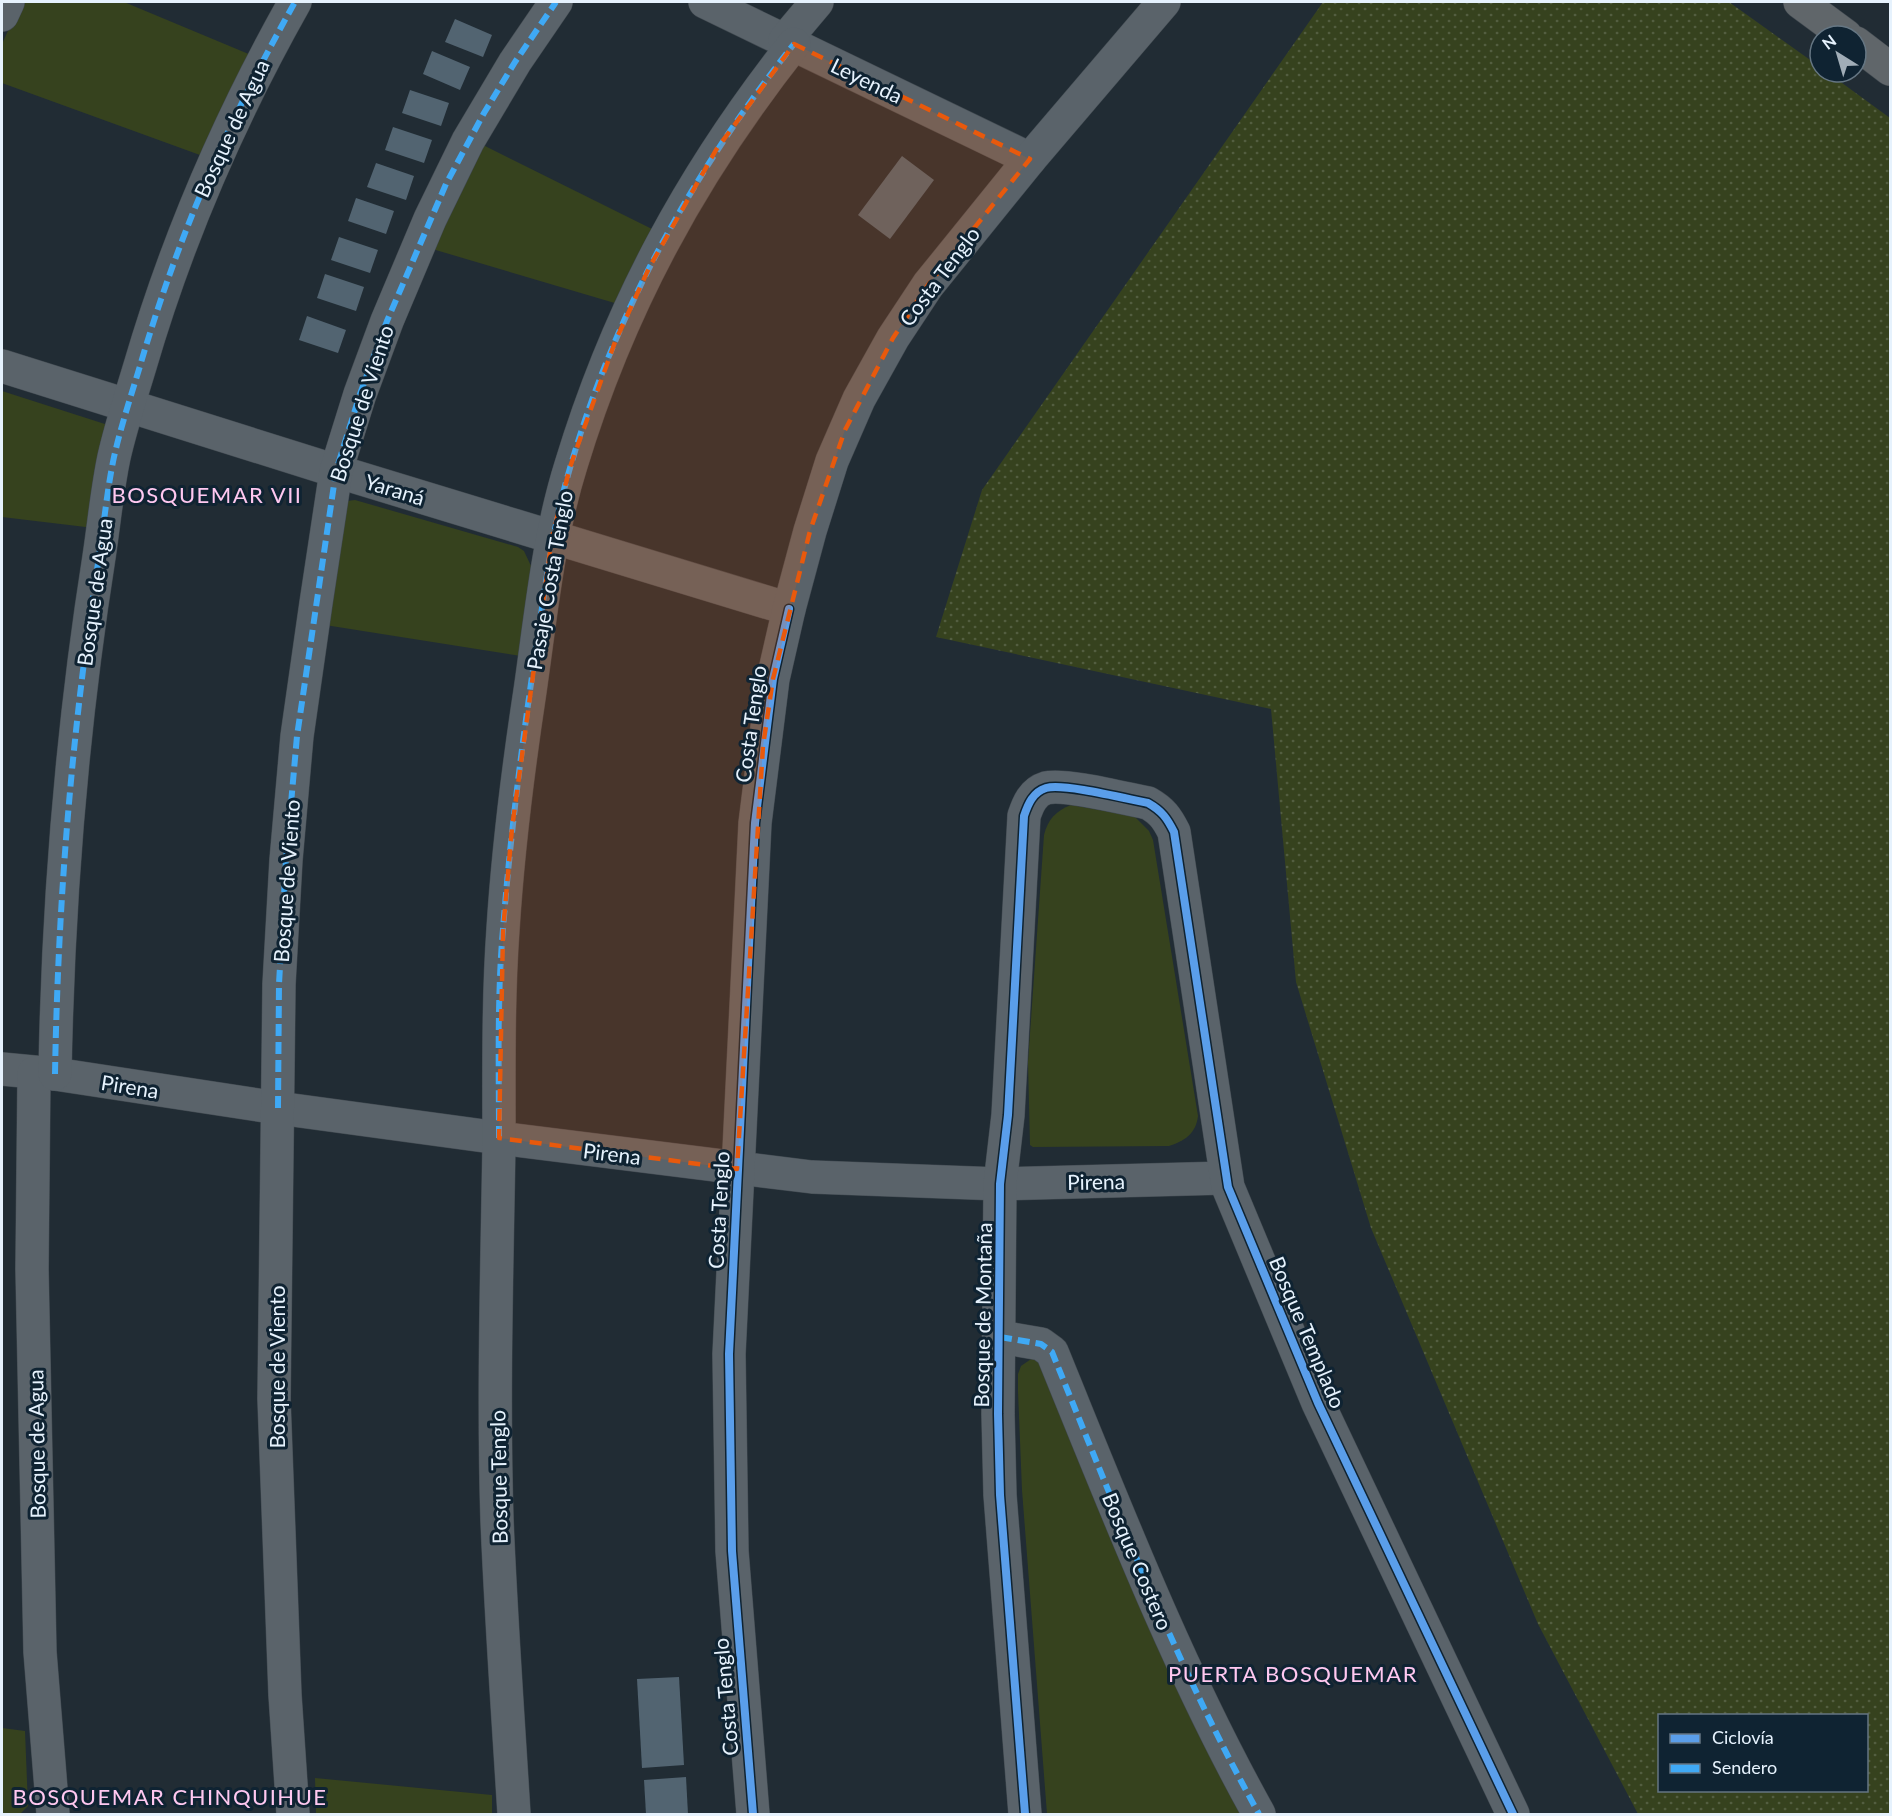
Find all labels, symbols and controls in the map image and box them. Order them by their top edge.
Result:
north arrow [1808,24,1868,84]
text: N [1818,30,1839,53]
street label: Leyenda [827,52,907,108]
street label: Bosque de Agua [188,55,274,201]
street label: Costa Tenglo [894,221,985,331]
street label: Bosque de Viento [324,321,398,484]
street label: Yaraná [362,468,428,510]
district label: BOSQUEMAR VII [112,481,302,508]
street label: Pasaje Costa Tenglo [521,488,577,672]
street label: Bosque de Agua [71,516,117,668]
street label: Costa Tenglo [729,664,771,784]
street label: Bosque de Viento [268,799,304,963]
street label: Pirena [99,1069,161,1103]
street label: Pirena [582,1137,642,1169]
street label: Costa Tenglo [702,1150,734,1270]
street label: Pirena [1067,1168,1125,1194]
street label: Bosque de Montaña [968,1222,996,1408]
street label: Bosque Templado [1265,1252,1351,1412]
street label: Bosque de Viento [264,1285,289,1449]
street label: Bosque de Agua [22,1369,50,1519]
street label: Bosque Tenglo [484,1410,512,1544]
street label: Bosque Costero [1098,1489,1178,1634]
street label: Costa Tenglo [707,1637,743,1757]
district label: PUERTA BOSQUEMAR [1168,1660,1418,1687]
legend [1658,1714,1868,1792]
text: Ciclovía [1712,1726,1774,1748]
text: Sendero [1712,1756,1777,1778]
district label: BOSQUEMAR CHINQUIHUE [12,1783,328,1810]

